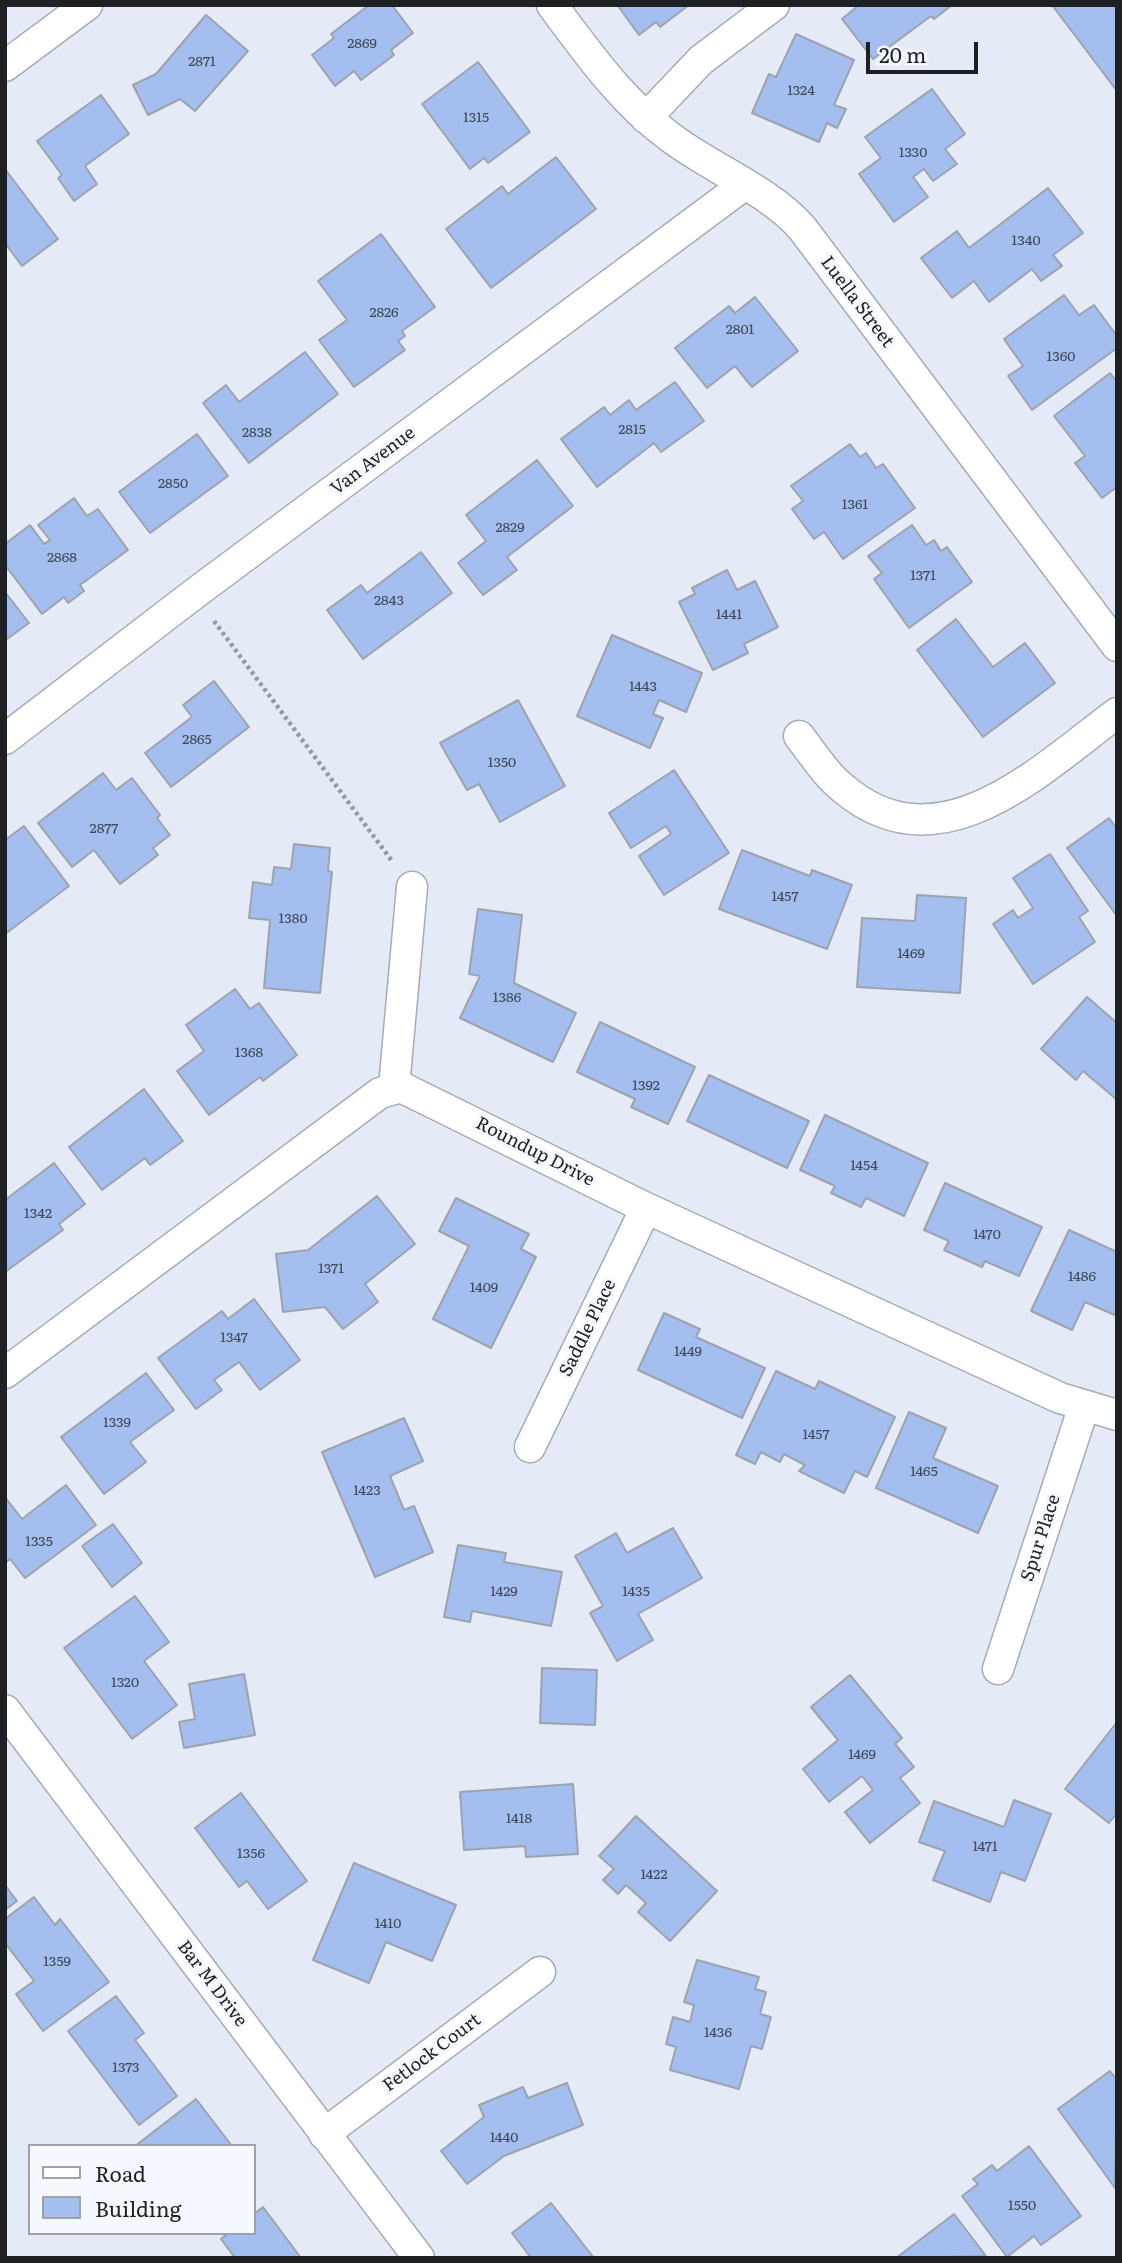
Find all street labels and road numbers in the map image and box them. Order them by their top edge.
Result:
street label: Luella Street [816,252,898,352]
street label: Van Avenue [326,422,420,500]
street label: Roundup Drive [472,1113,598,1191]
street label: Saddle Place [555,1276,621,1380]
street label: Spur Place [1017,1492,1065,1584]
street label: Bar M Drive [173,1937,251,2031]
street label: Fetlock Court [379,2009,485,2097]

